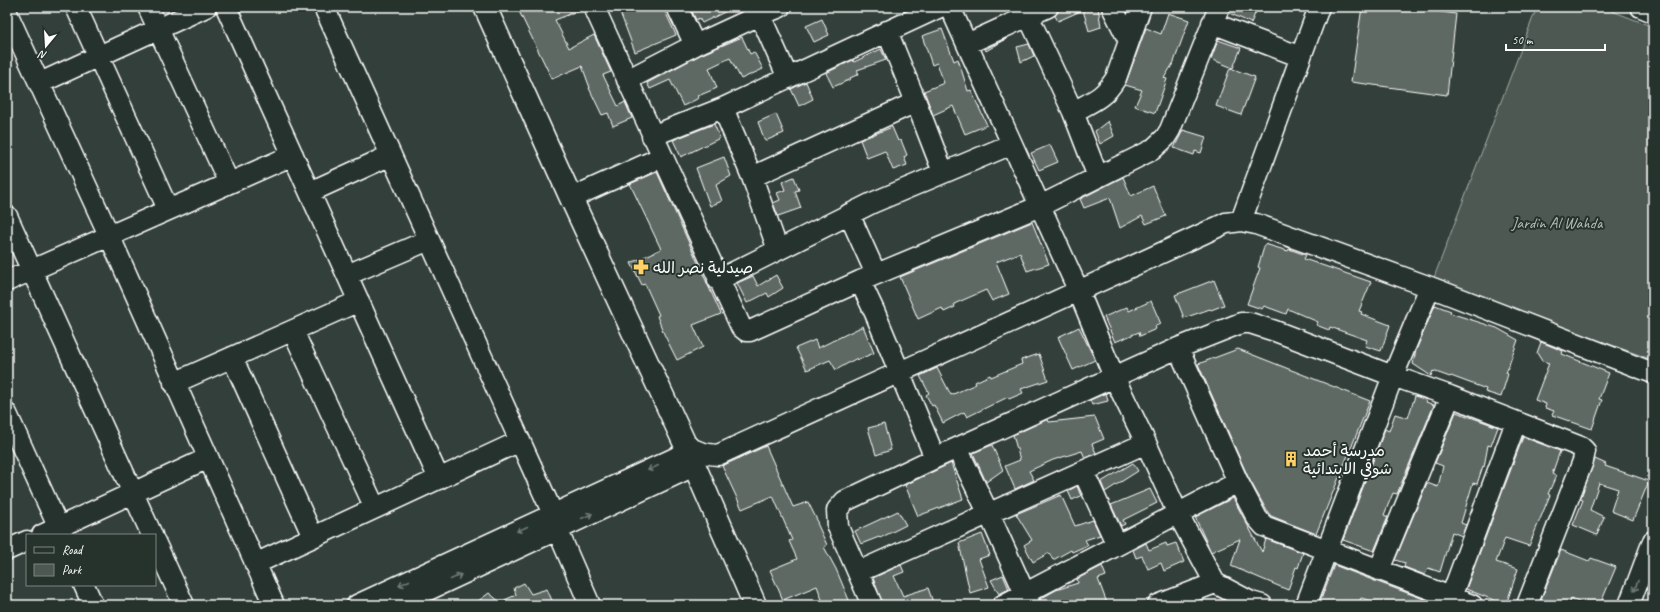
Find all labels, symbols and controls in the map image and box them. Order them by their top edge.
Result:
north arrow [26,26,66,66]
scale bar [1506,26,1605,52]
text: 50 m [1512,32,1534,48]
text: N [35,47,48,63]
park label: Jardin Al Wahda [1511,213,1604,233]
pharmacy icon: صيدلية نصر الله [632,258,650,276]
place label: صيدلية نصر الله [653,258,753,278]
place label: مدرسة أحمد شوقي الابتدائية [1303,441,1392,480]
building icon: مدرسة أحمد شوقي الابتدائية [1282,450,1300,468]
one-way arrow [647,465,659,472]
one-way arrow [581,511,593,519]
one-way arrow [516,525,528,533]
legend [26,534,156,586]
text: Road [62,542,84,558]
text: Park [62,562,83,578]
one-way arrow [450,572,462,580]
one-way arrow [398,580,410,587]
one-way arrow [1631,580,1639,592]

